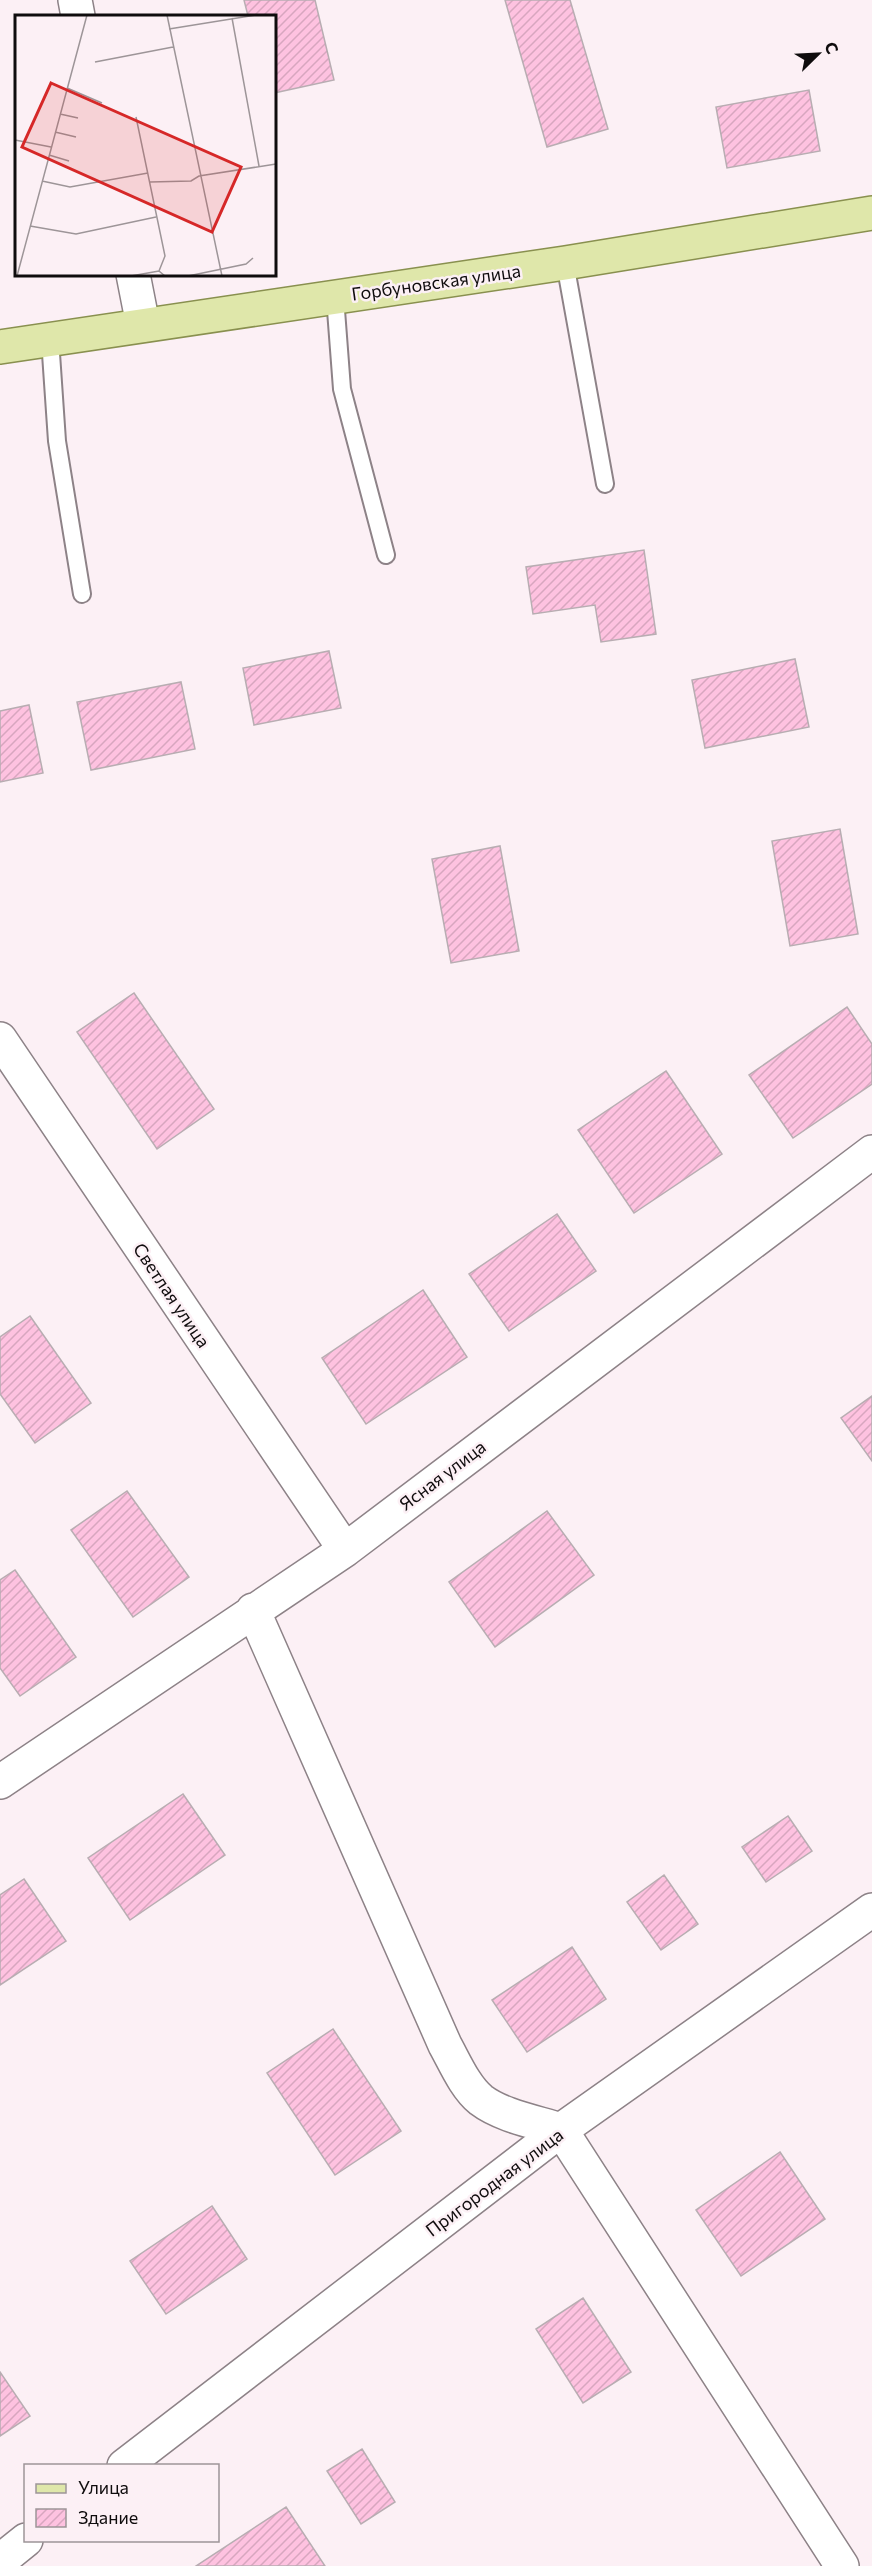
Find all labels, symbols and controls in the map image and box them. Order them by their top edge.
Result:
inset map [15,15,276,276]
north arrow [788,24,848,84]
text: С [821,39,843,57]
street label: Горбуновская улица [350,259,522,305]
street label: Светлая улица [129,1239,215,1351]
street label: Ясная улица [394,1435,490,1515]
street label: Пригородная улица [421,2123,567,2241]
legend [24,2464,219,2542]
text: Улица [78,2476,129,2498]
text: Здание [78,2506,138,2528]

